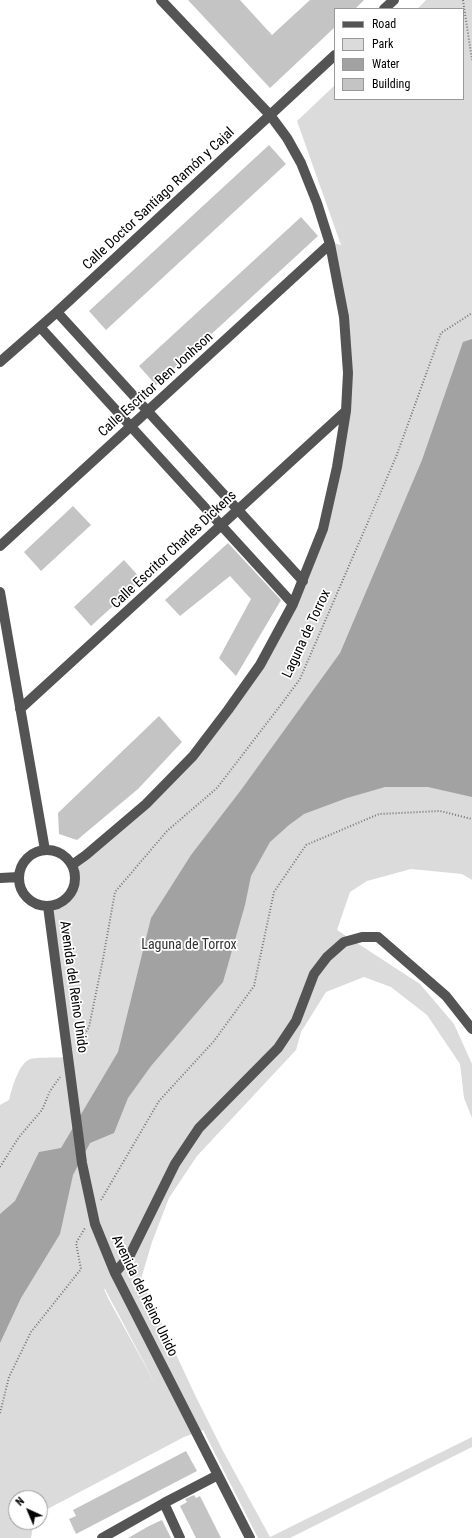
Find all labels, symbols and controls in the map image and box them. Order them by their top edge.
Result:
legend [334,8,464,100]
text: Road [372,17,396,31]
text: Park [372,37,393,51]
text: Water [372,57,400,71]
text: Building [372,77,410,91]
street label: Calle Doctor Santiago Ramón y Cajal [80,124,238,274]
street label: Calle Escritor Ben Jonhson [95,329,217,441]
street label: Calle Escritor Charles Dickens [108,488,240,612]
street label: Laguna de Torrox [279,587,335,681]
street label: Avenida del Reino Unido [55,920,91,1054]
park label: Laguna de Torrox [141,937,237,953]
street label: Avenida del Reino Unido [107,1233,181,1359]
north arrow [8,1490,48,1530]
text: N [13,1495,27,1509]

